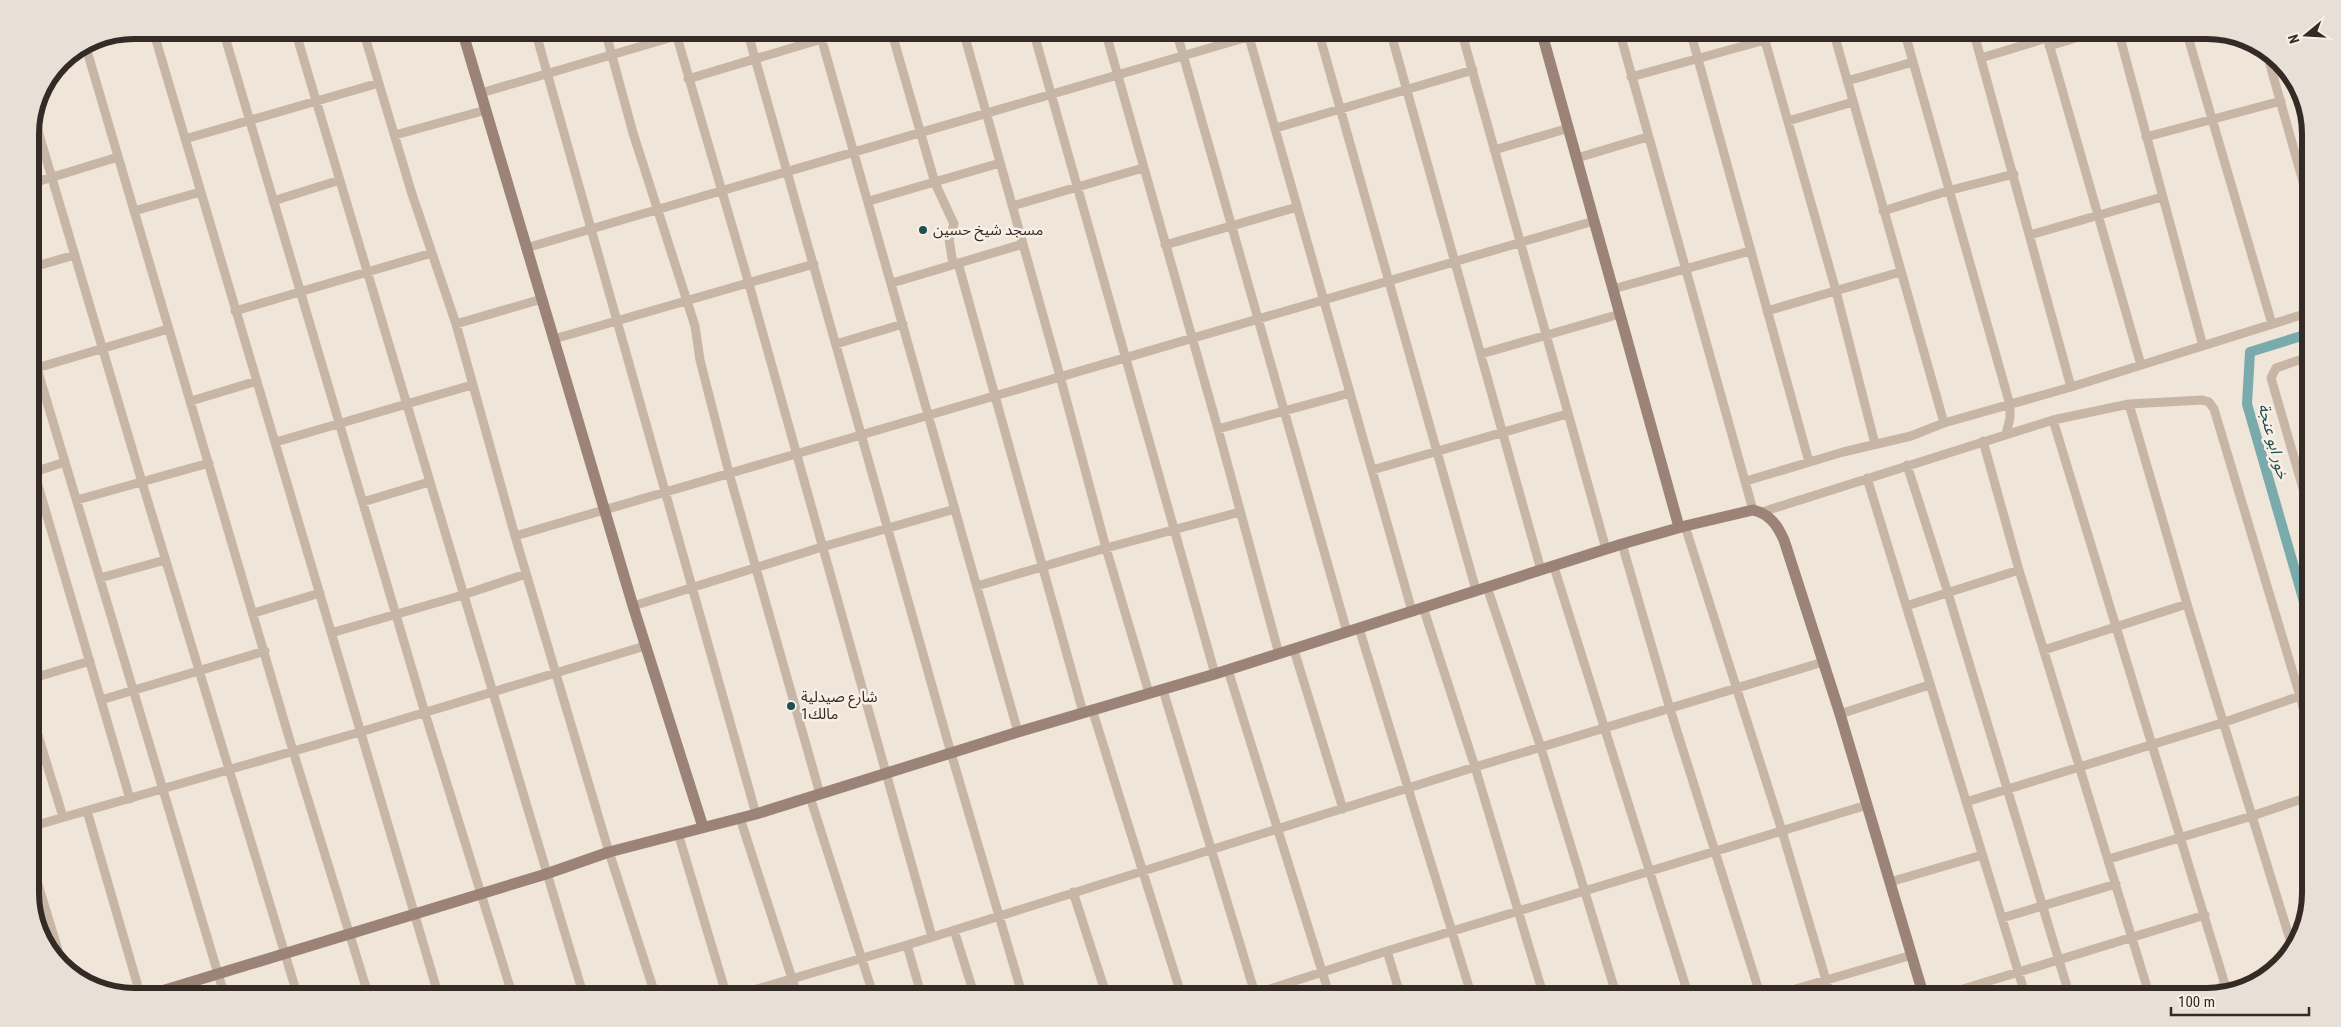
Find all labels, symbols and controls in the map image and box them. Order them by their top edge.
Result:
north arrow [2281,10,2331,60]
text: N [2285,32,2303,46]
place label: مسجد شيخ حسين [933,221,1043,242]
marker: مسجد شيخ حسين [917,224,929,236]
water label: خور ابو عنجة [2254,401,2293,481]
place label: شارع صيدلية مالك1 [801,688,878,723]
marker: شارع صيدلية مالك1 [785,700,797,712]
scale bar [2171,984,2308,1016]
text: 100 m [2178,993,2215,1011]

